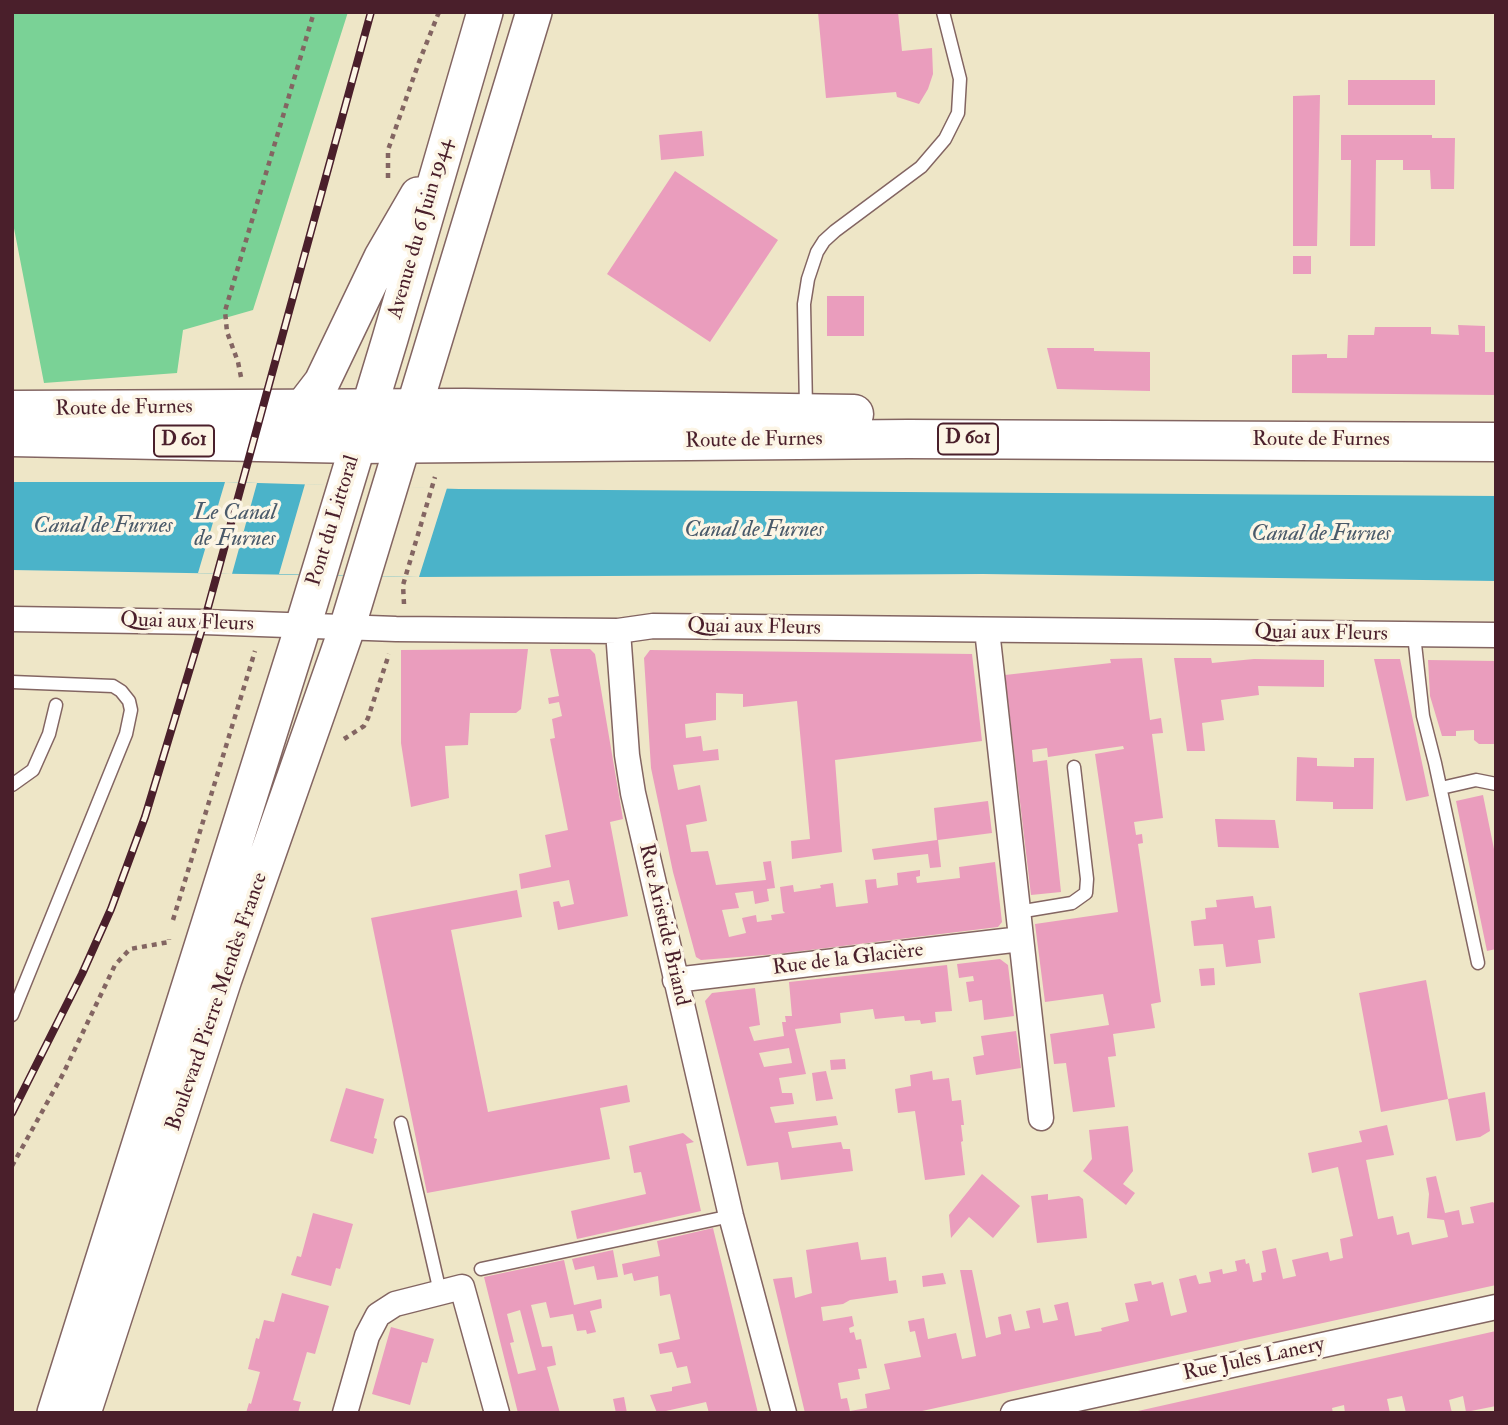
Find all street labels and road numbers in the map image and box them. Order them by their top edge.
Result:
street label: Avenue du 6 Juin 1944 [383,136,459,322]
street label: Route de Furnes [55,395,193,423]
road number: D 601 [938,424,998,454]
road number: D 601 [154,426,214,456]
street label: Route de Furnes [685,427,823,455]
street label: Route de Furnes [1252,427,1390,453]
street label: Pont du Littoral [302,453,366,589]
street label: Quai aux Fleurs [120,608,254,638]
street label: Quai aux Fleurs [687,614,821,642]
street label: Quai aux Fleurs [1254,620,1388,648]
street label: Rue Aristide Briand [632,842,694,1008]
street label: Boulevard Pierre Mendès France [162,870,274,1134]
street label: Rue de la Glacière [771,938,925,982]
street label: Rue Jules Lanery [1181,1333,1327,1387]

